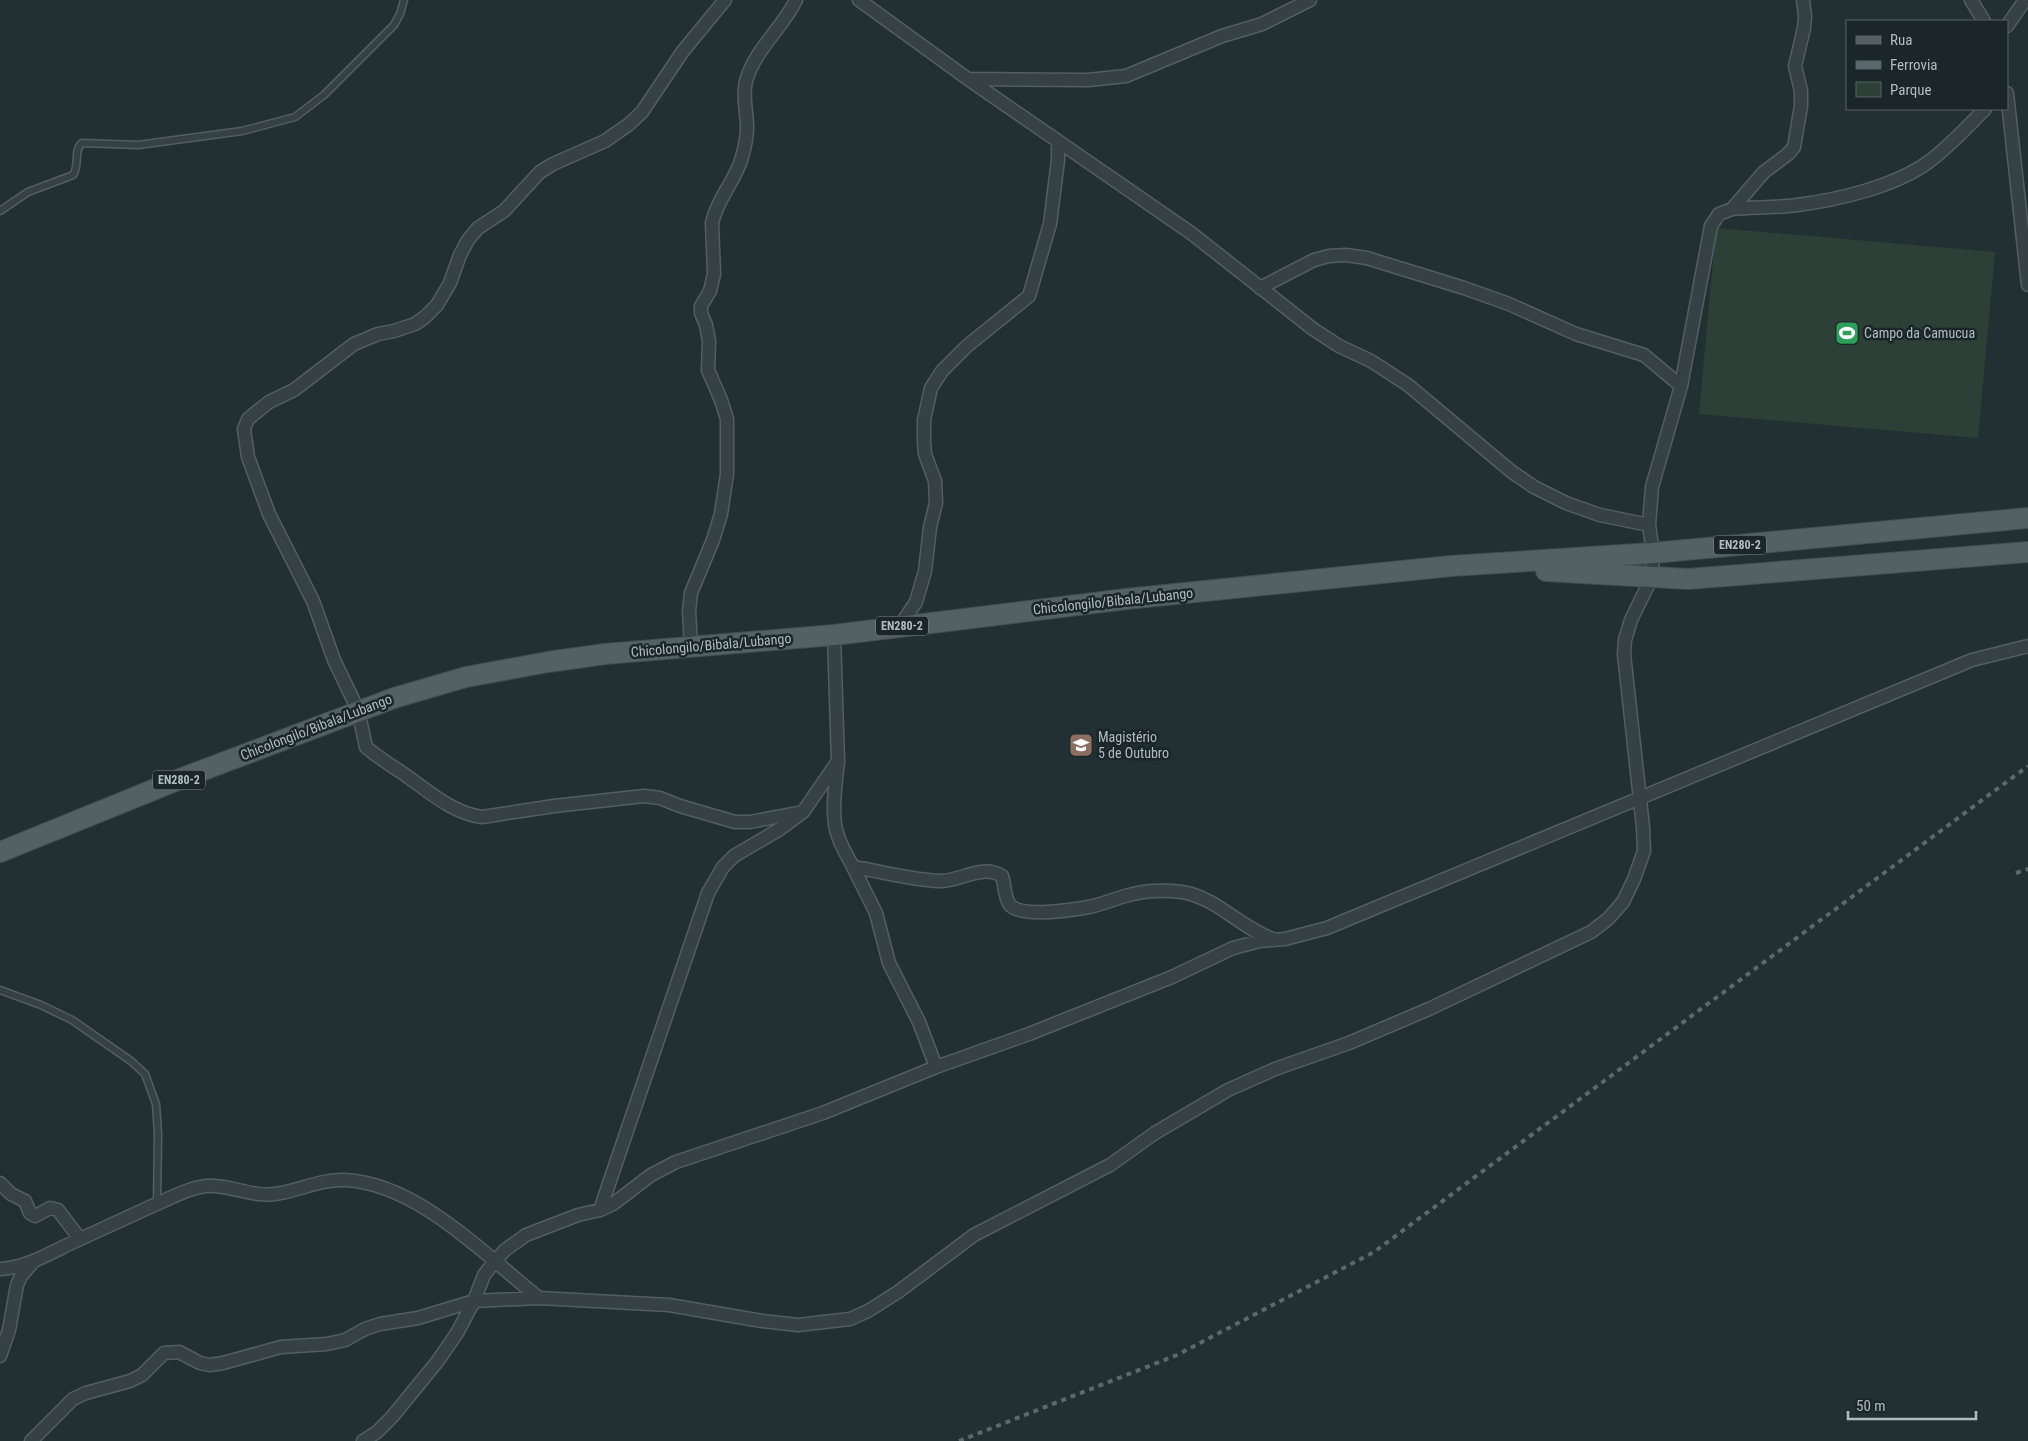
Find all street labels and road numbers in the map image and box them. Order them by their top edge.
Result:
road number: EN280-2 [1714,536,1766,554]
street label: Chicolongilo/Bibala/Lubango [1032,585,1194,617]
road number: EN280-2 [876,616,928,636]
street label: Chicolongilo/Bibala/Lubango [630,630,792,660]
street label: Chicolongilo/Bibala/Lubango [238,691,394,763]
road number: EN280-2 [153,770,205,790]

